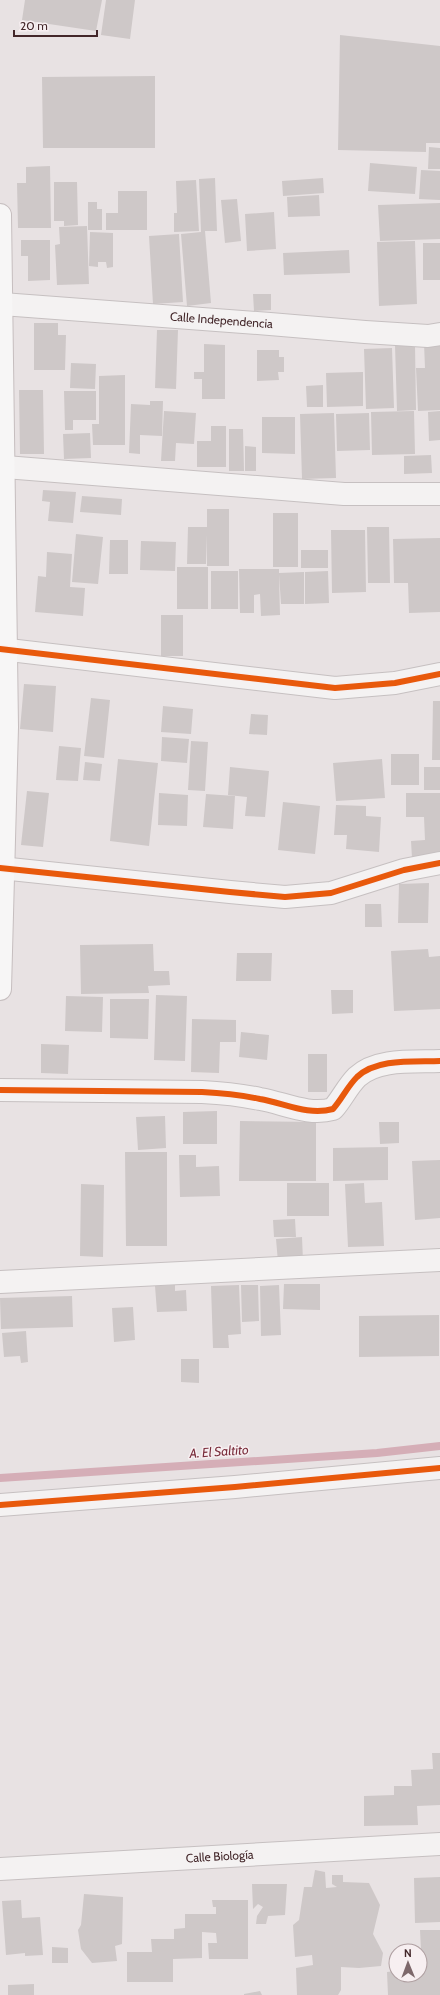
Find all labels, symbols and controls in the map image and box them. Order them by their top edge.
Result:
scale bar [14,12,97,38]
text: 20 m [20,18,48,33]
street label: Calle Independencia [169,309,274,331]
water label: A. El Saltito [188,1441,249,1461]
street label: Calle Biología [185,1847,254,1865]
north arrow [388,1943,428,1983]
text: N [404,1946,412,1960]

